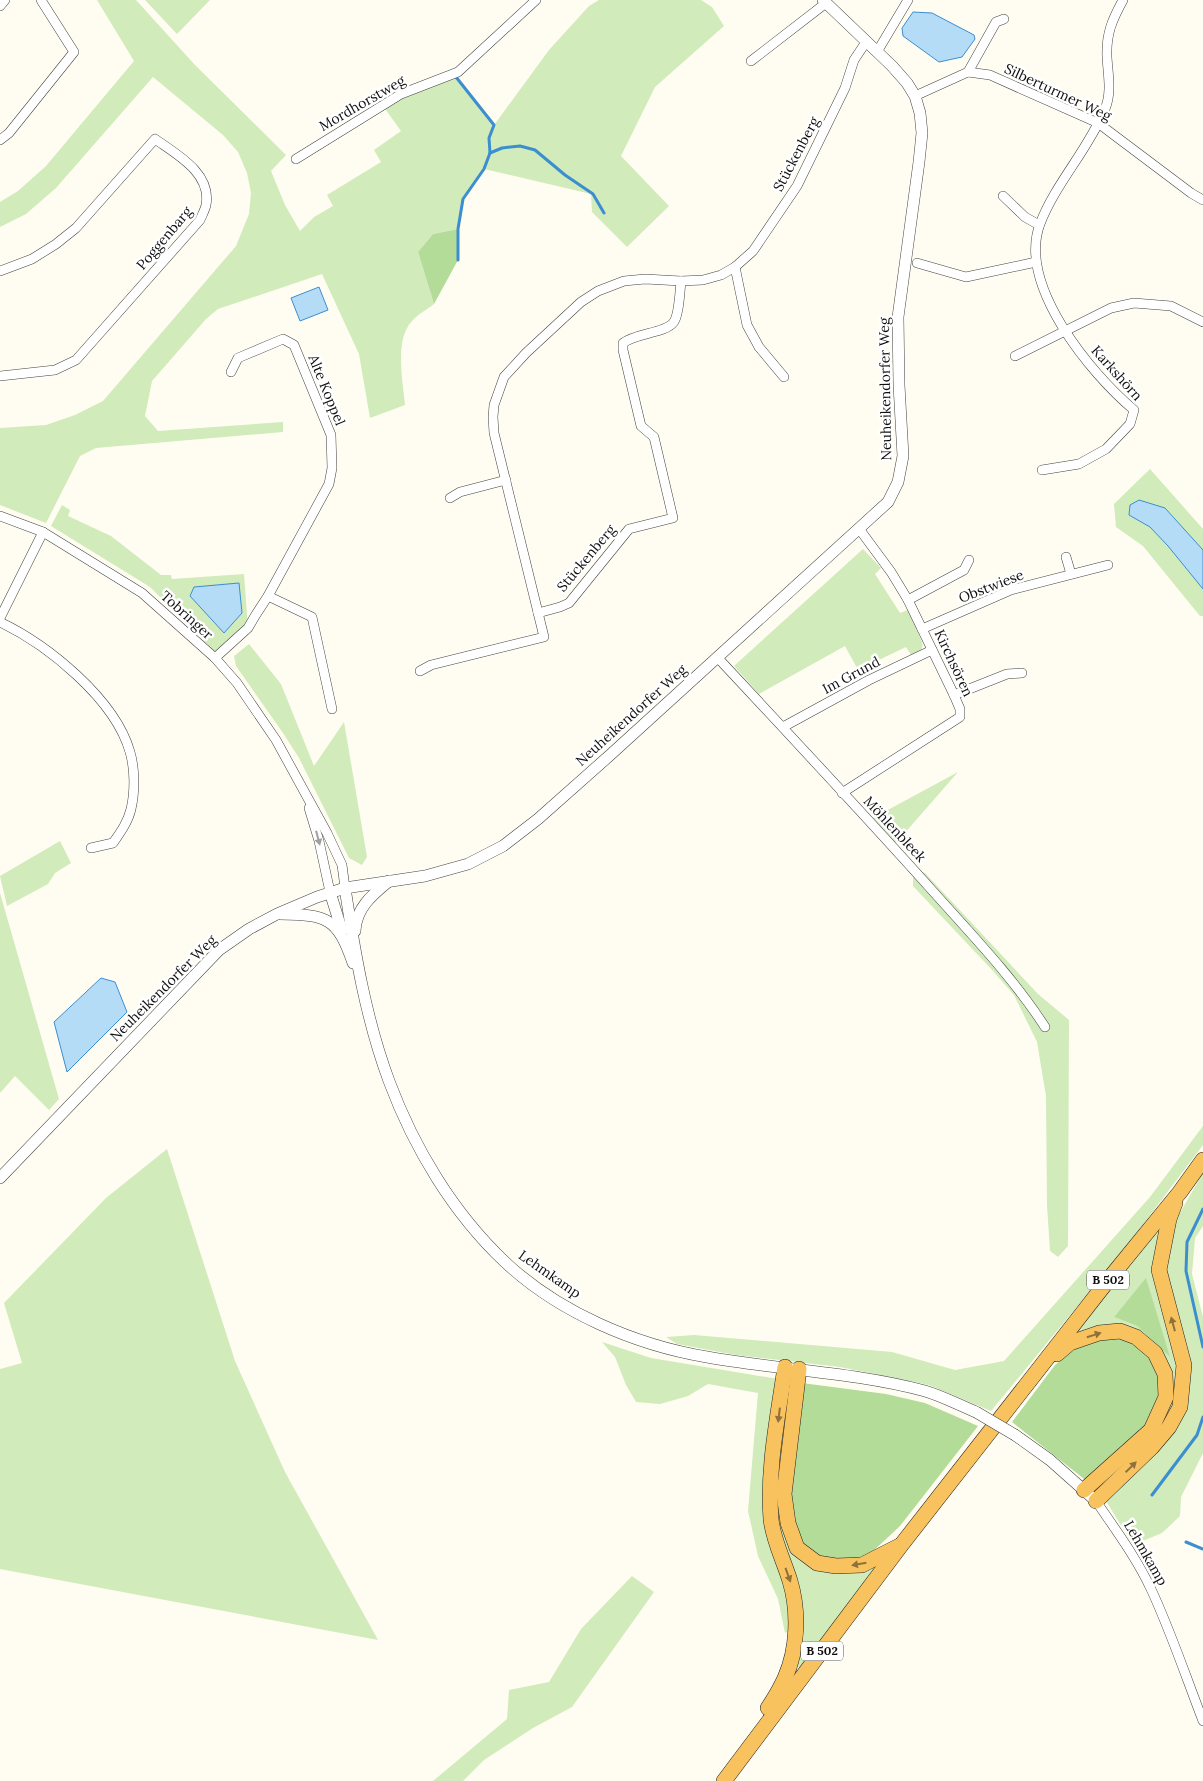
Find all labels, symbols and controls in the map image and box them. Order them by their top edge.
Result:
street label: Silberturmer Weg [1002,59,1115,125]
street label: Mordhorstweg [316,71,408,135]
street label: Stückenberg [769,113,823,194]
street label: Poggenbarg [132,202,196,273]
street label: Neuheikendorfer Weg [875,317,895,461]
street label: Karkshörn [1088,342,1147,405]
street label: Alte Koppel [304,351,349,428]
street label: Stückenberg [553,521,619,595]
street label: Obstwiese [956,565,1026,607]
street label: Tobringer [157,587,217,643]
street label: Kirchsören [931,627,978,700]
street label: Im Grund [819,652,883,698]
street label: Neuheikendorfer Weg [572,660,690,770]
street label: Möhlenbleek [860,792,930,866]
one-way arrow [314,830,322,845]
street label: Neuheikendorfer Weg [106,931,220,1045]
street label: Lehmkamp [515,1246,585,1302]
road number: B 502 [1087,1270,1129,1290]
one-way arrow [1169,1317,1177,1332]
one-way arrow [1086,1331,1101,1338]
one-way arrow [775,1408,783,1424]
one-way arrow [1125,1461,1137,1473]
street label: Lehmkamp [1120,1517,1172,1589]
one-way arrow [850,1561,866,1569]
one-way arrow [785,1567,792,1582]
road number: B 502 [801,1642,843,1660]

